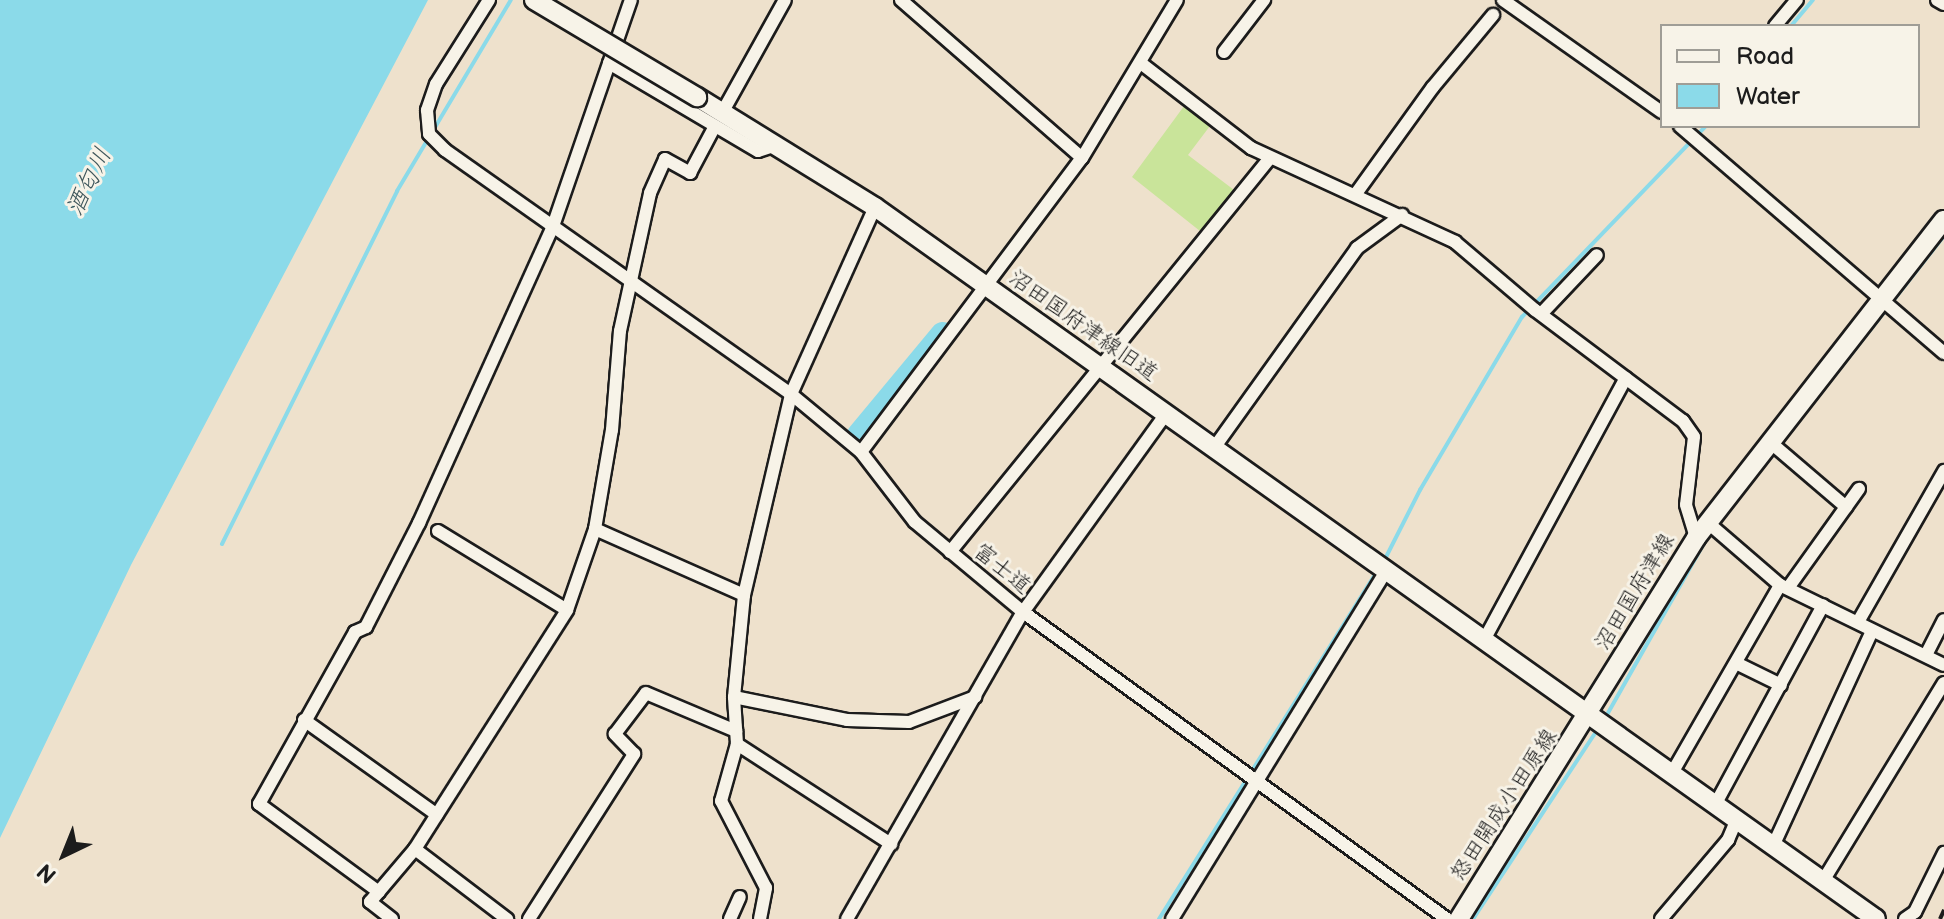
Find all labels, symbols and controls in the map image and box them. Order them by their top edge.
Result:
legend [1660,24,1920,128]
text: Road [1736,42,1794,71]
text: Water [1736,82,1800,111]
water label: 酒匂川 [60,143,118,221]
street label: 沼田国府津線旧道 [1003,265,1163,387]
street label: 沼田国府津線 [1590,529,1680,655]
street label: 富士道 [968,538,1036,600]
street label: 怒田開成小田原線 [1445,724,1563,886]
north arrow [24,815,104,895]
text: N [32,857,63,888]

